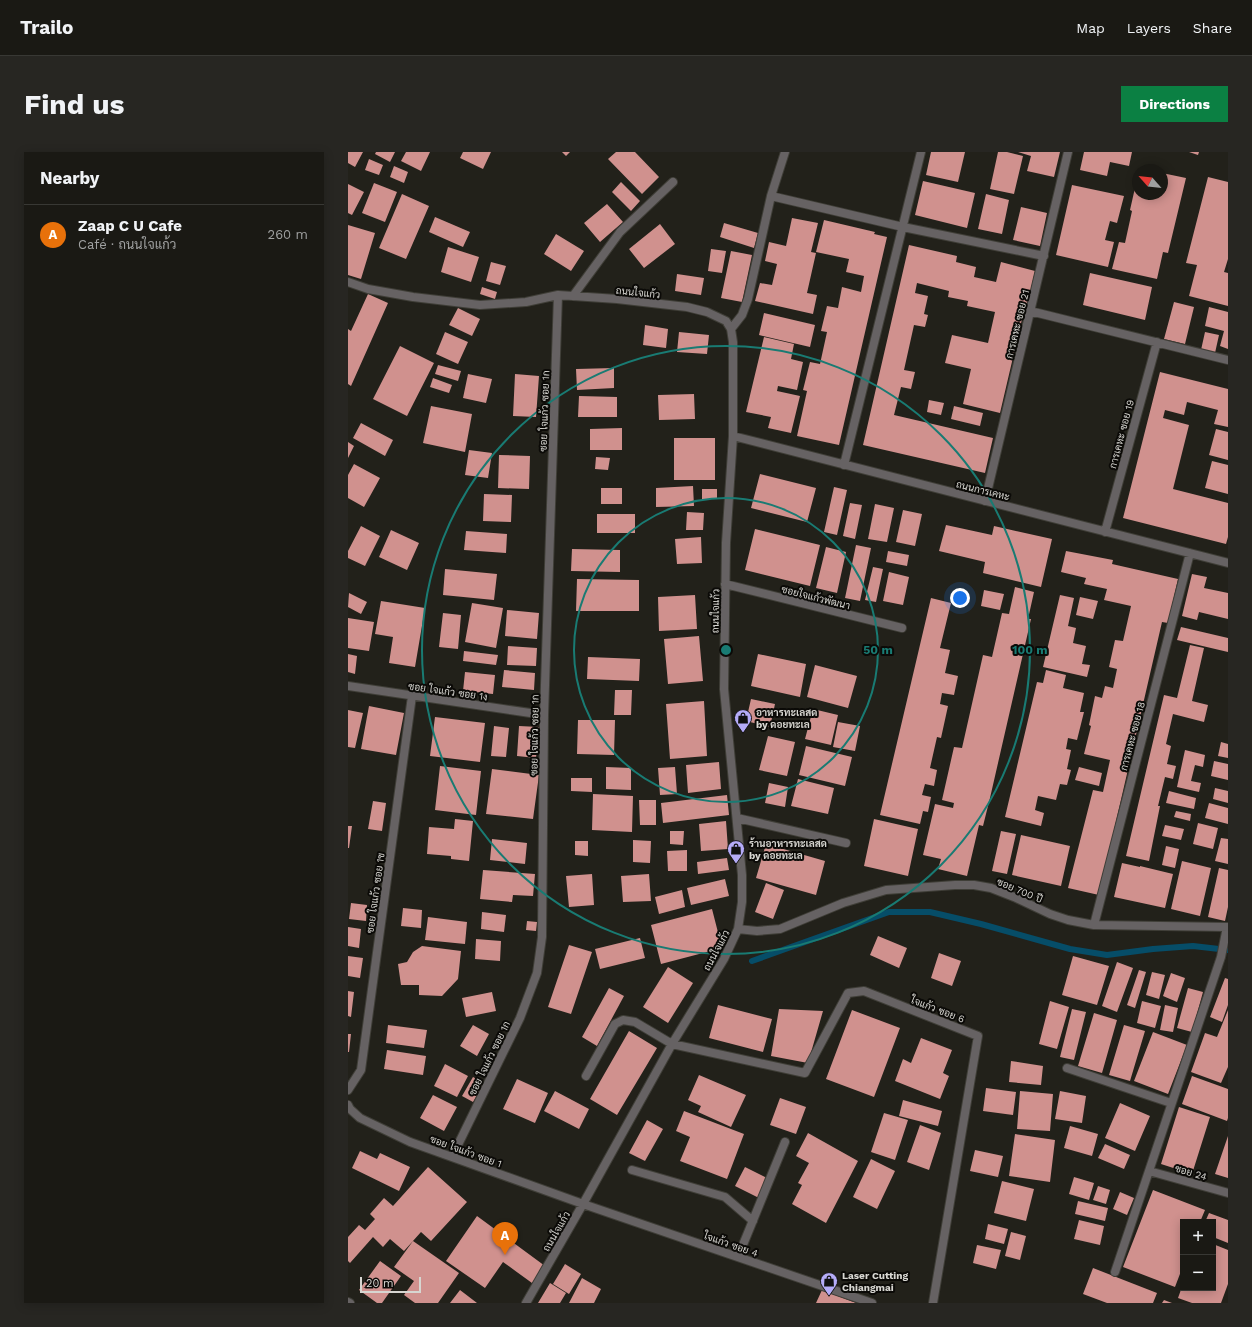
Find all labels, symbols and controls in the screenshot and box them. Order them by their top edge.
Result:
text: Trailo [20,16,73,39]
text: Map [1076,20,1105,36]
text: Layers [1127,20,1171,36]
text: Share [1193,20,1232,36]
button: Directions [1121,86,1228,122]
text: Find us [24,88,124,121]
north arrow [1132,164,1168,200]
text: Nearby [40,168,99,188]
text: Zaap C U Cafe [78,217,182,235]
text: A [49,227,57,242]
text: 260 m [268,227,308,242]
text: Café · ถนนใจแก้ว [78,237,176,252]
street label: ถนนใจแก้ว [615,284,661,300]
street label: การเคหะ ซอย 21 [1004,289,1031,360]
street label: ซอย ใจแก้ว ซอย 1ก [537,370,551,452]
street label: การเคหะ ซอย 19 [1107,399,1136,470]
street label: ถนนการเคหะ [955,479,1011,502]
street label: ซอยใจแก้วพัฒนา [780,583,852,611]
your location [950,588,970,608]
street label: ถนนใจแก้ว [709,589,721,633]
centre of rings [719,643,733,657]
text: 50 m [863,643,893,657]
text: 100 m [1012,643,1048,657]
street label: ซอย ใจแก้ว ซอย 1ง [408,679,488,703]
street label: ซอย ใจแก้ว ซอย 1ก [527,694,541,776]
street label: การเคหะ ซอย 18 [1118,701,1147,772]
place label: อาหารทะเลสด by ดอยทะเล [756,707,817,730]
shop icon: อาหารทะเลสด by ดอยทะเล [733,708,753,733]
place label: ร้านอาหารทะเลสด by ดอยทะเล [749,837,827,861]
shop icon: ร้านอาหารทะเลสด by ดอยทะเล [726,839,746,864]
street label: ซอย ใจแก้ว ซอย 1ข [363,852,387,934]
street label: ซอย 700 ปี [995,875,1045,905]
street label: ถนนใจแก้ว [700,928,732,972]
street label: ใจแก้ว ซอย 6 [908,993,967,1025]
street label: ซอย ใจแก้ว ซอย 1ก [466,1019,512,1097]
street label: ซอย ใจแก้ว ซอย 1 [428,1132,504,1170]
street label: ซอย 24 [1174,1163,1208,1182]
street label: ถนนใจแก้ว [540,1209,572,1253]
map controls [1180,1219,1216,1291]
button: + [1180,1219,1216,1255]
pin: A [492,1222,518,1255]
street label: ใจแก้ว ซอย 4 [701,1229,760,1259]
button: − [1180,1255,1216,1291]
place label: Laser Cutting Chiangmai [842,1270,908,1293]
shop icon: Laser Cutting Chiangmai [819,1271,839,1296]
scale bar [360,1275,421,1294]
text: 20 m [366,1277,394,1290]

